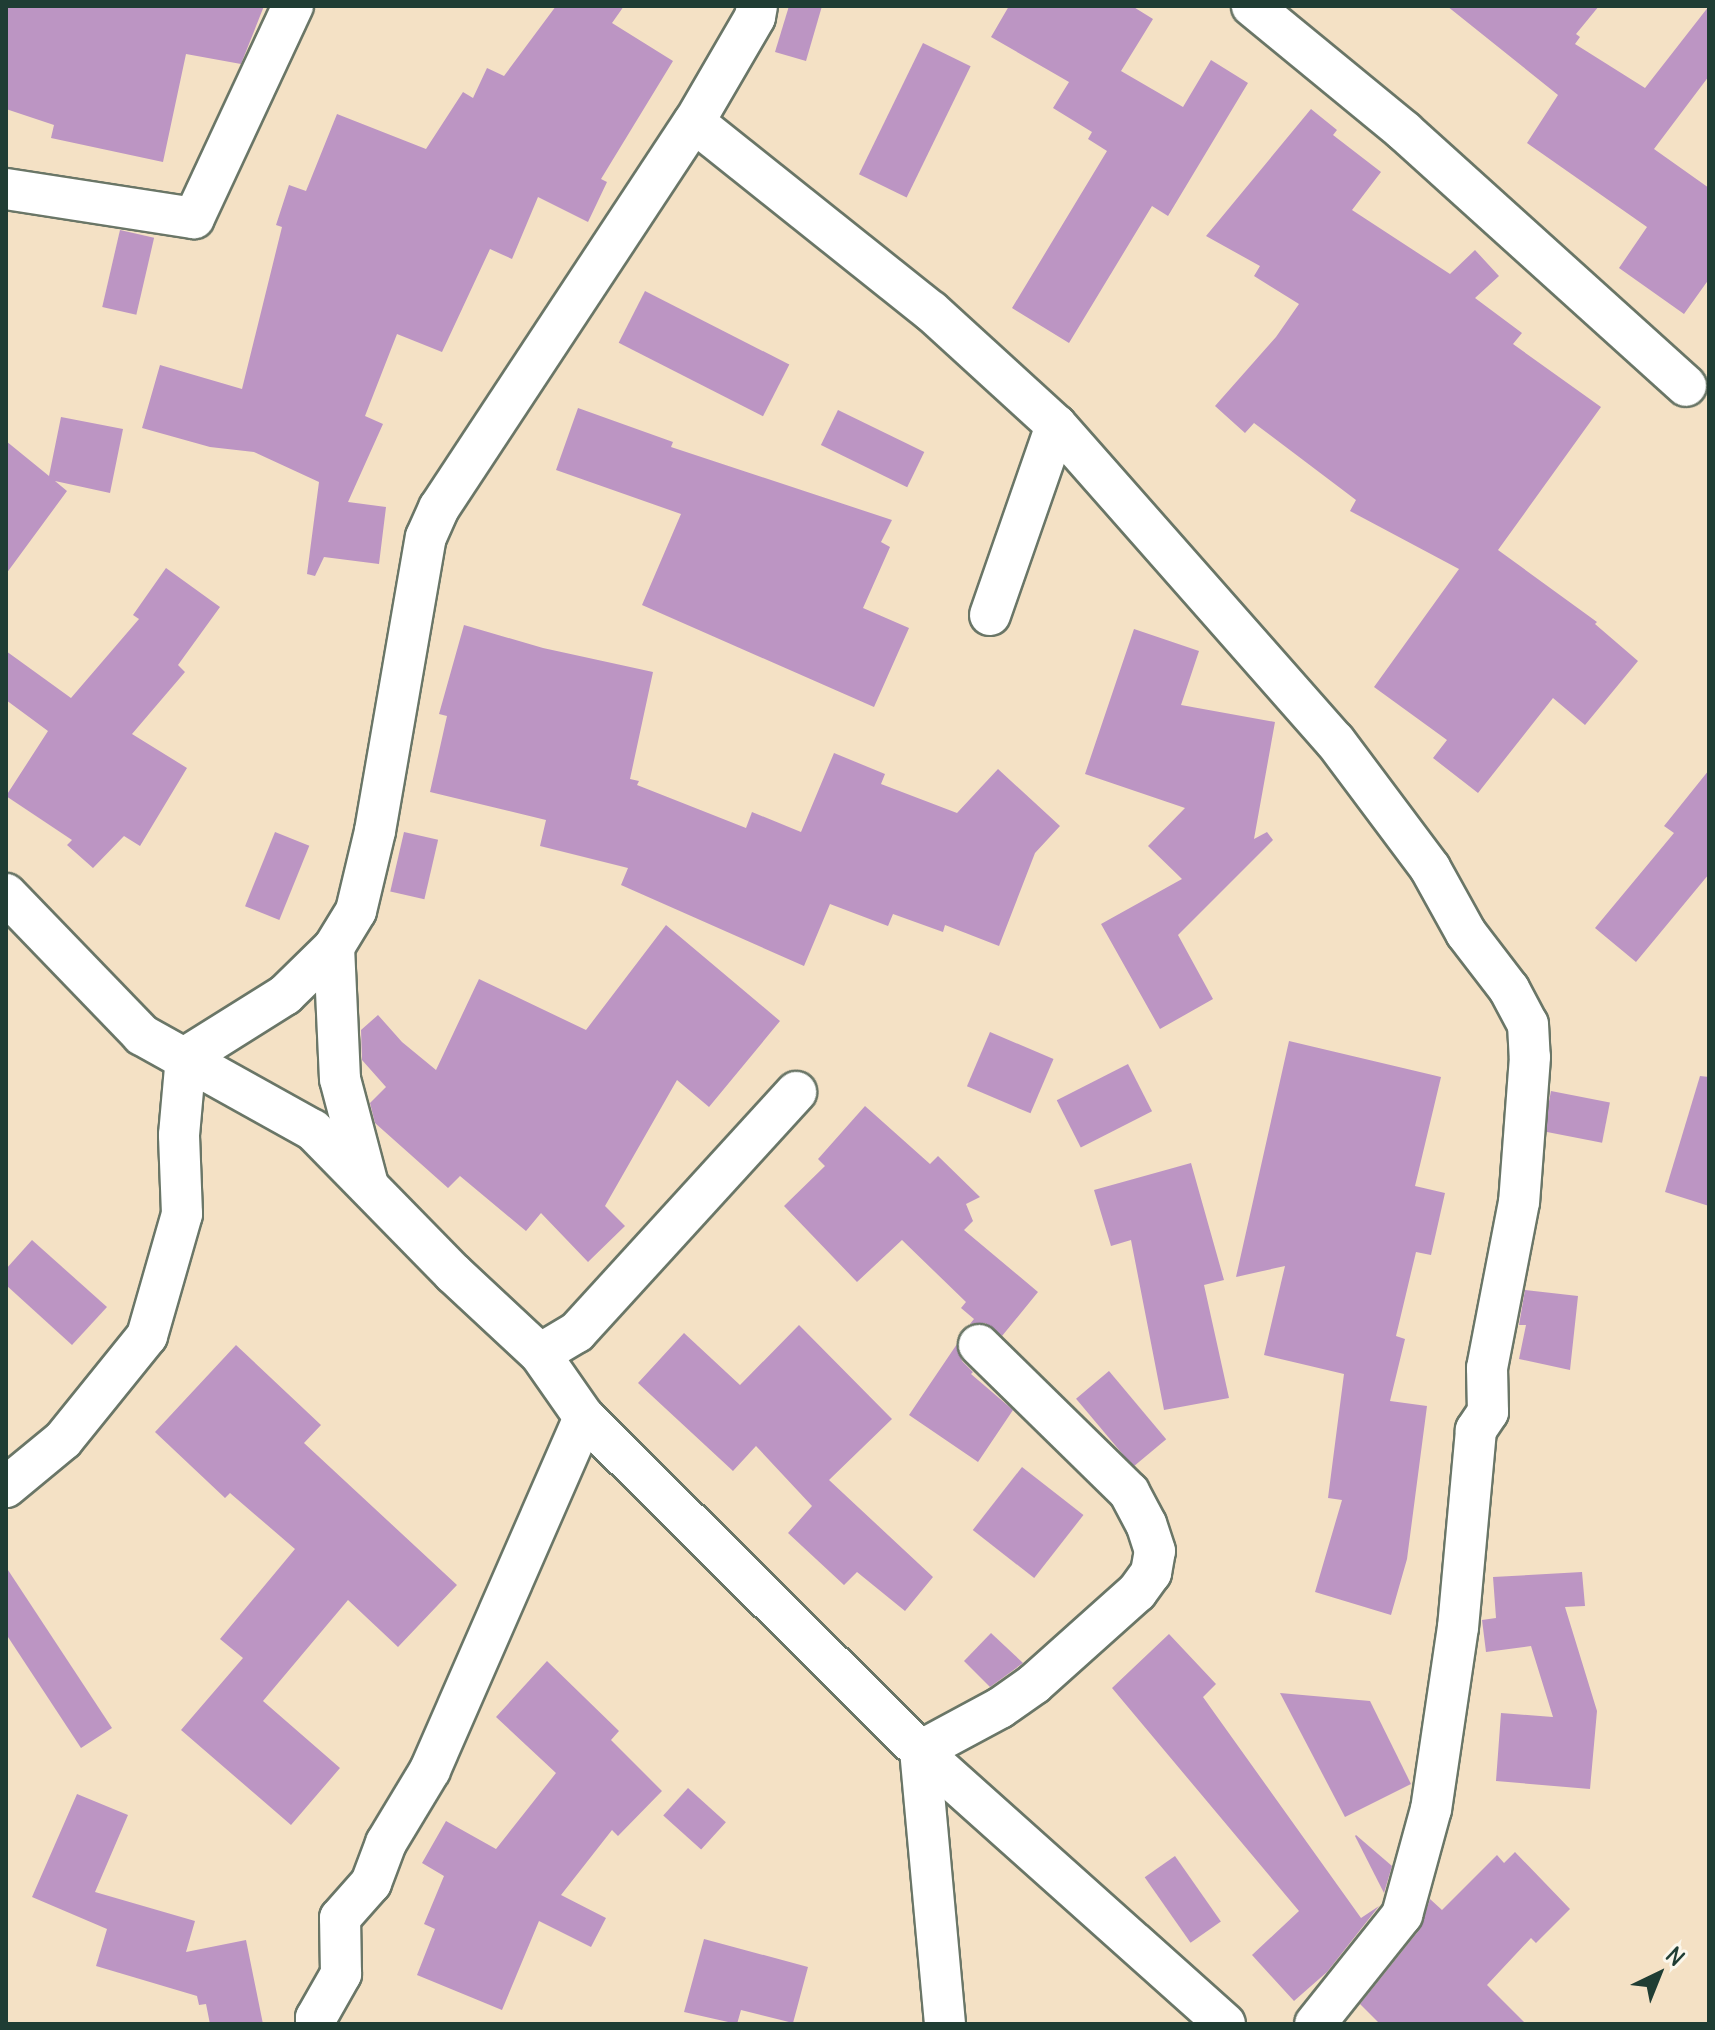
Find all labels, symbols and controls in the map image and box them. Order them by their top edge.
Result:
north arrow [1619,1934,1699,2014]
text: N [1660,1941,1690,1972]

